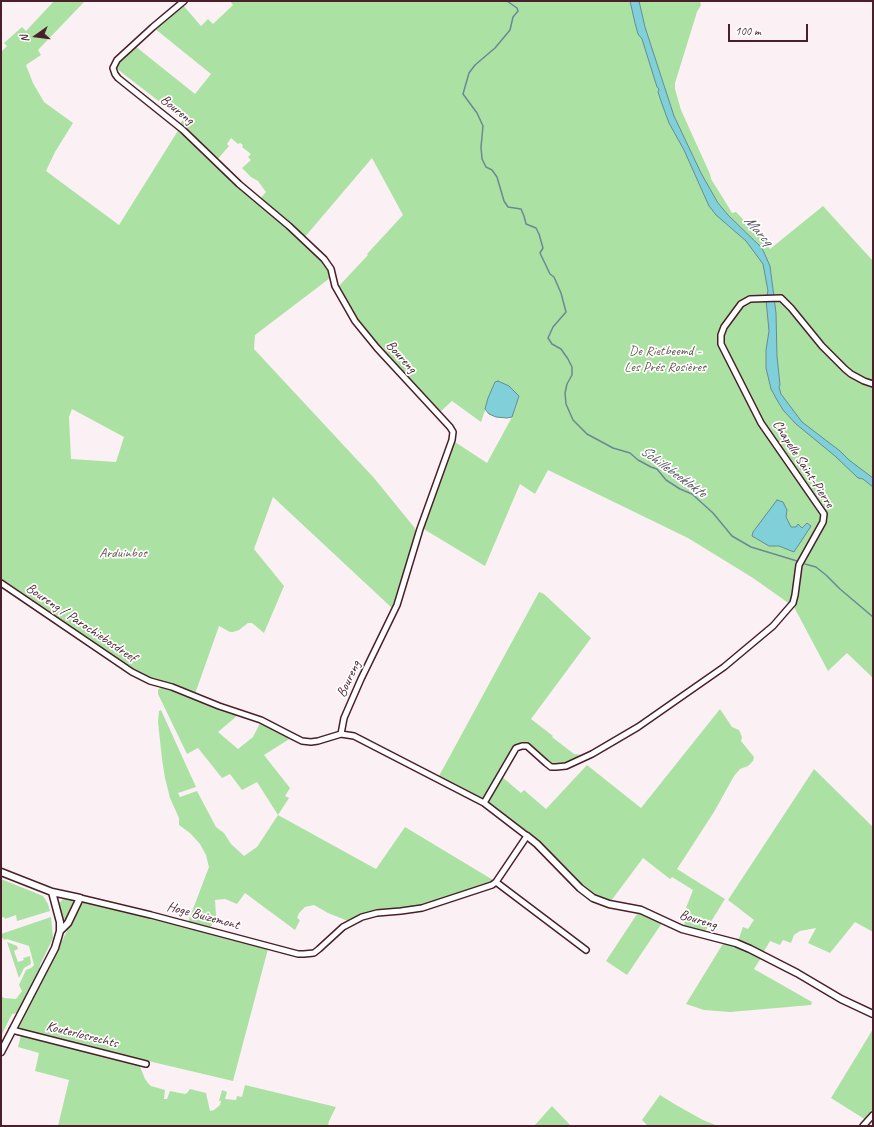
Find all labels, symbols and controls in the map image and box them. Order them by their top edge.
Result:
north arrow [16,16,56,56]
scale bar [730,16,810,42]
text: 100 m [735,23,761,39]
text: N [17,34,32,44]
street label: Boureng [157,91,197,129]
water label: Marcq [740,212,776,250]
street label: Boureng [382,337,420,377]
park label: De Rietbeemd - Les Prés Rosières [624,343,706,376]
street label: Chapelle Saint-Pierre [768,417,838,511]
water label: Schillebeeklokte [637,442,709,502]
park label: Arduinbos [99,545,147,561]
street label: Boureng / Parochiebosdreef [23,580,139,666]
street label: Boureng [333,658,365,700]
street label: Hoge Buizemont [165,898,241,934]
street label: Boureng [677,906,719,934]
street label: Kouterlosrechts [44,1018,120,1052]

